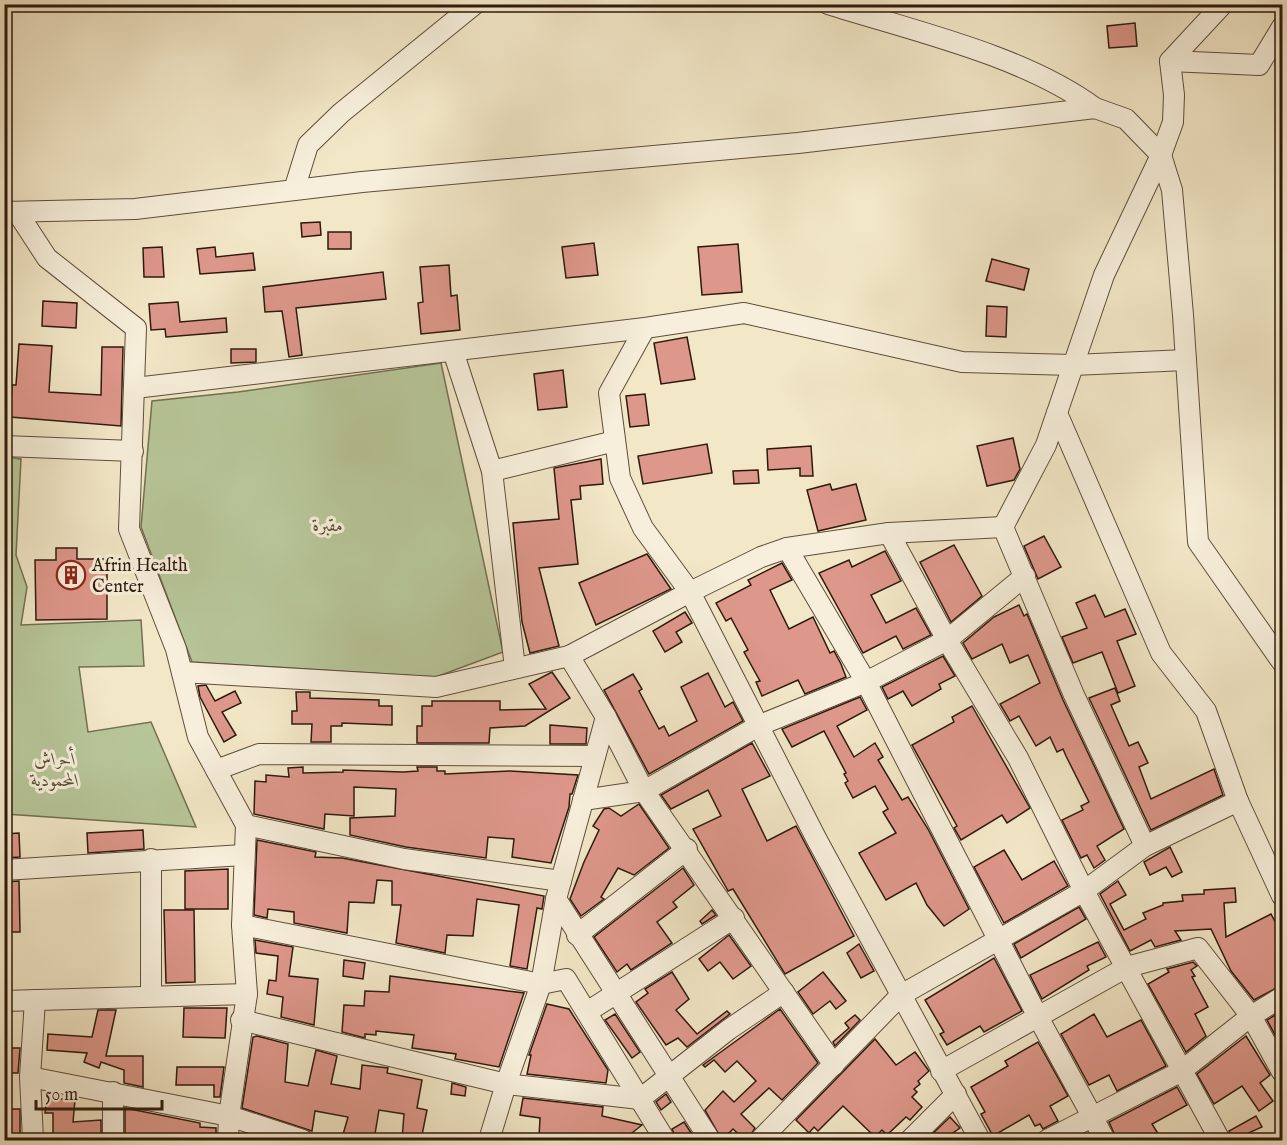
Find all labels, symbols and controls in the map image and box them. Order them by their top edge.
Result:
park label: مقبرة [312,515,343,538]
place label: Afrin Health Center [91,555,188,599]
building icon: Afrin Health Center [55,559,87,591]
park label: أحراش المحمودية [29,746,79,793]
scale bar [36,1073,162,1111]
text: 50 m [45,1084,78,1107]

